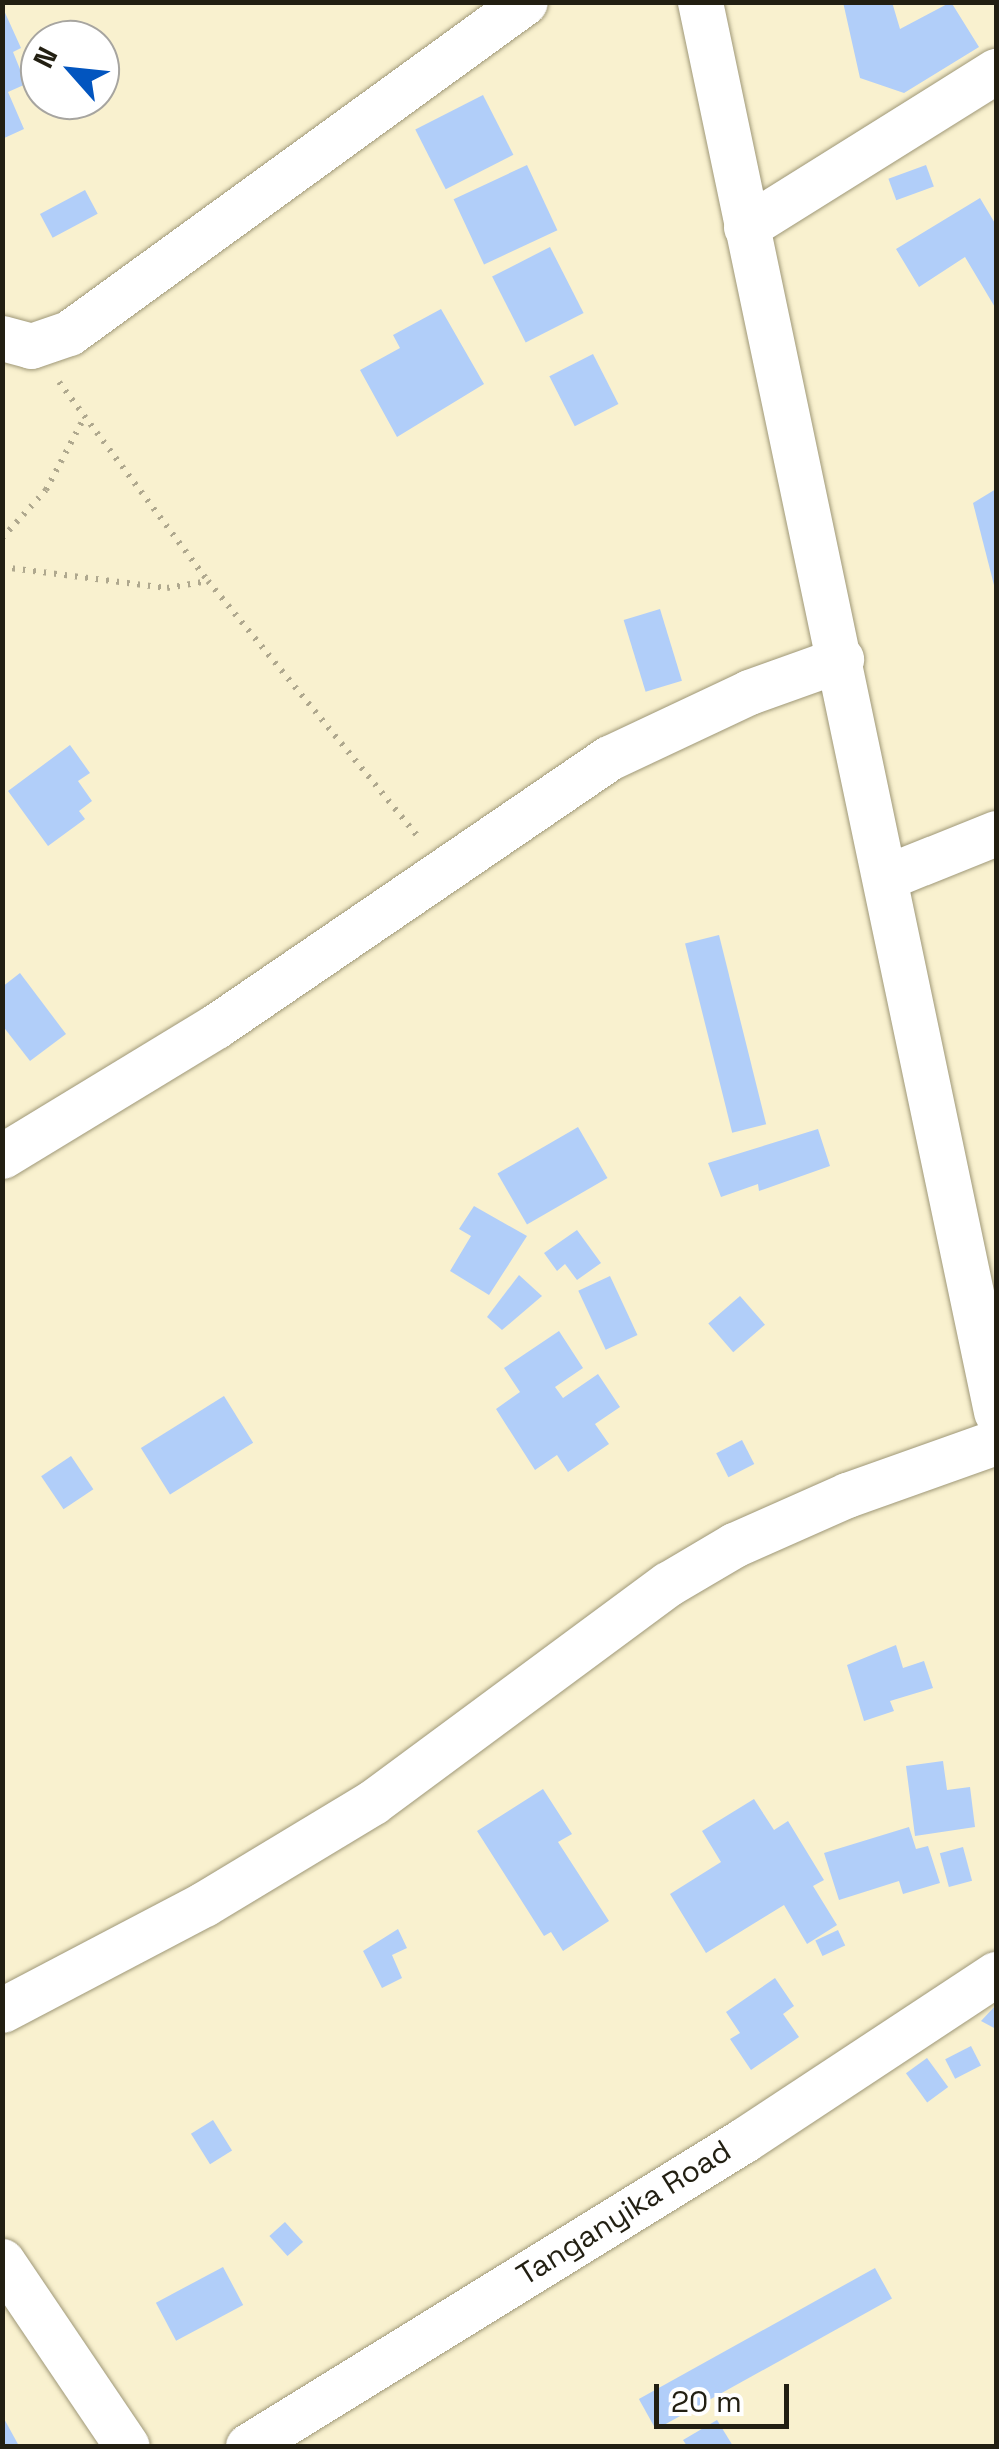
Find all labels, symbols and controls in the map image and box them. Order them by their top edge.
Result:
north arrow [20,20,120,120]
text: N [25,41,65,74]
street label: Tanganyika Road [510,2133,738,2293]
scale bar [659,2364,794,2426]
text: 20 m [671,2382,742,2421]

